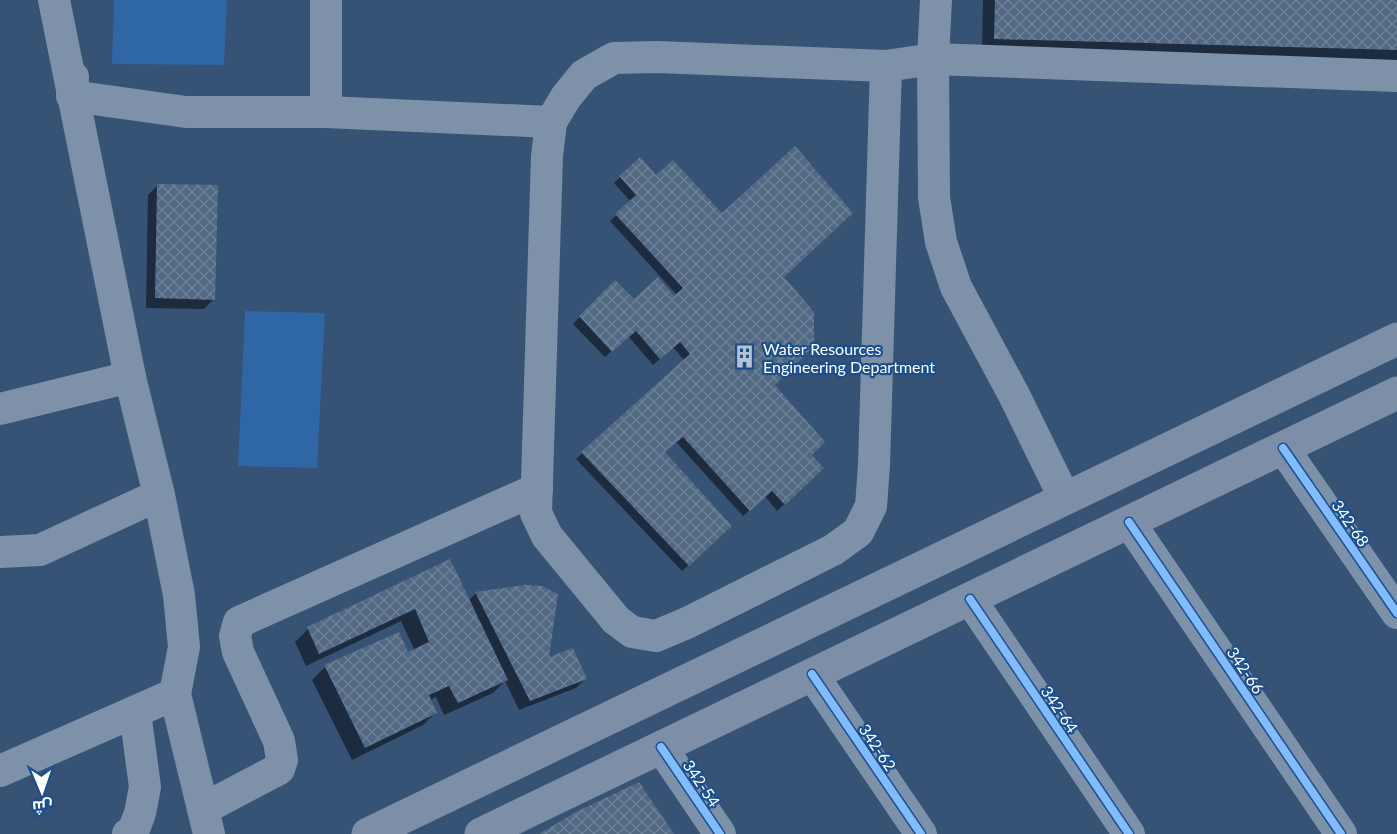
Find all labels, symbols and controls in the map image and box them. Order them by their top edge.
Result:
place label: Water Resources Engineering Department [763,339,935,376]
building icon: Water Resources Engineering Department [732,344,758,370]
street label: 342-68 [1328,496,1374,550]
street label: 342-66 [1223,643,1269,697]
street label: 342-64 [1037,682,1083,736]
street label: 342-62 [855,720,901,774]
street label: 342-54 [679,756,725,810]
north arrow [12,762,72,822]
text: ش [32,797,53,817]

